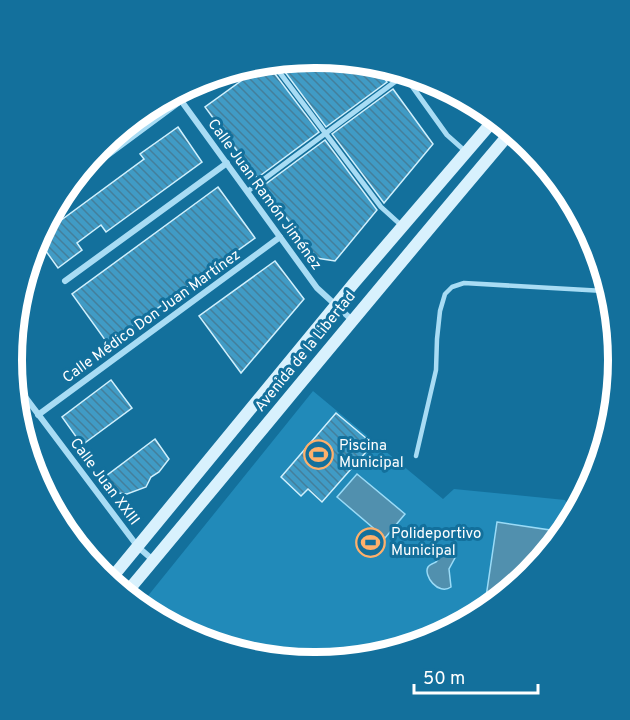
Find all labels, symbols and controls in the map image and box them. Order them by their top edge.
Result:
street label: Calle Juan Ramón Jiménez [203,116,325,274]
street label: Calle Médico Don Juan Martínez [59,246,245,388]
street label: Avenida de la Libertad [251,288,361,416]
street label: Calle Juan XXIII [65,435,143,529]
place label: Piscina Municipal [339,437,404,473]
sports icon: Piscina Municipal [302,439,334,471]
place label: Polideportivo Municipal [391,525,481,561]
sports icon: Polideportivo Municipal [354,527,386,559]
scale bar [414,657,538,695]
text: 50 m [423,668,465,691]

